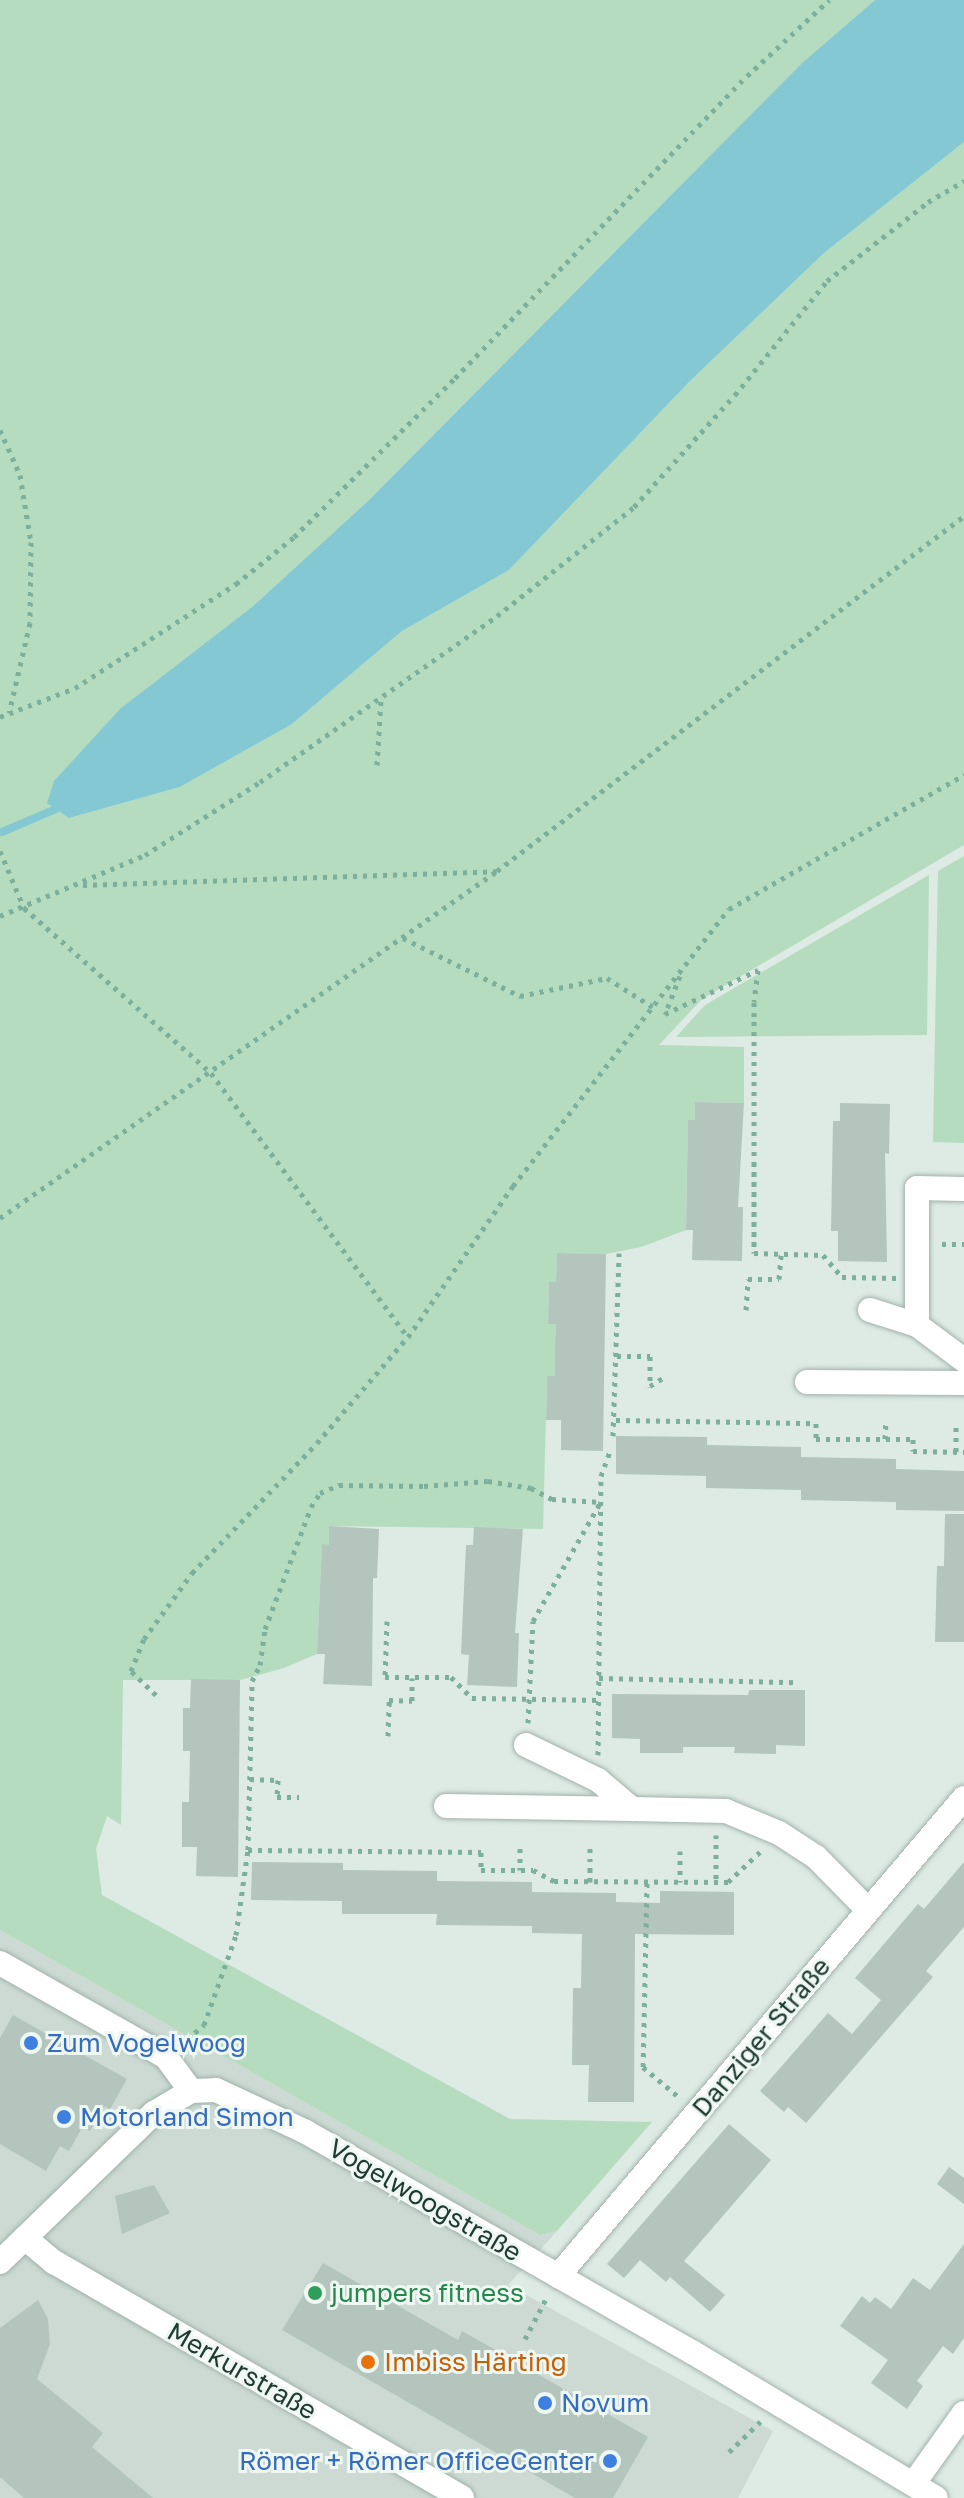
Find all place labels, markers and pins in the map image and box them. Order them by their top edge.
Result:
place label: Zum Vogelwoog [47,2027,246,2059]
marker: Zum Vogelwoog [22,2034,40,2052]
place label: Motorland Simon [80,2101,294,2133]
marker: Motorland Simon [55,2108,73,2126]
place label: jumpers fitness [331,2277,524,2309]
marker: jumpers fitness [306,2284,324,2302]
place label: Imbiss Härting [384,2346,567,2378]
marker: Imbiss Härting [359,2353,377,2371]
place label: Novum [561,2387,649,2419]
marker: Novum [536,2394,554,2412]
place label: Römer + Römer OfficeCenter [239,2445,594,2477]
marker: Römer + Römer OfficeCenter [601,2452,619,2470]

